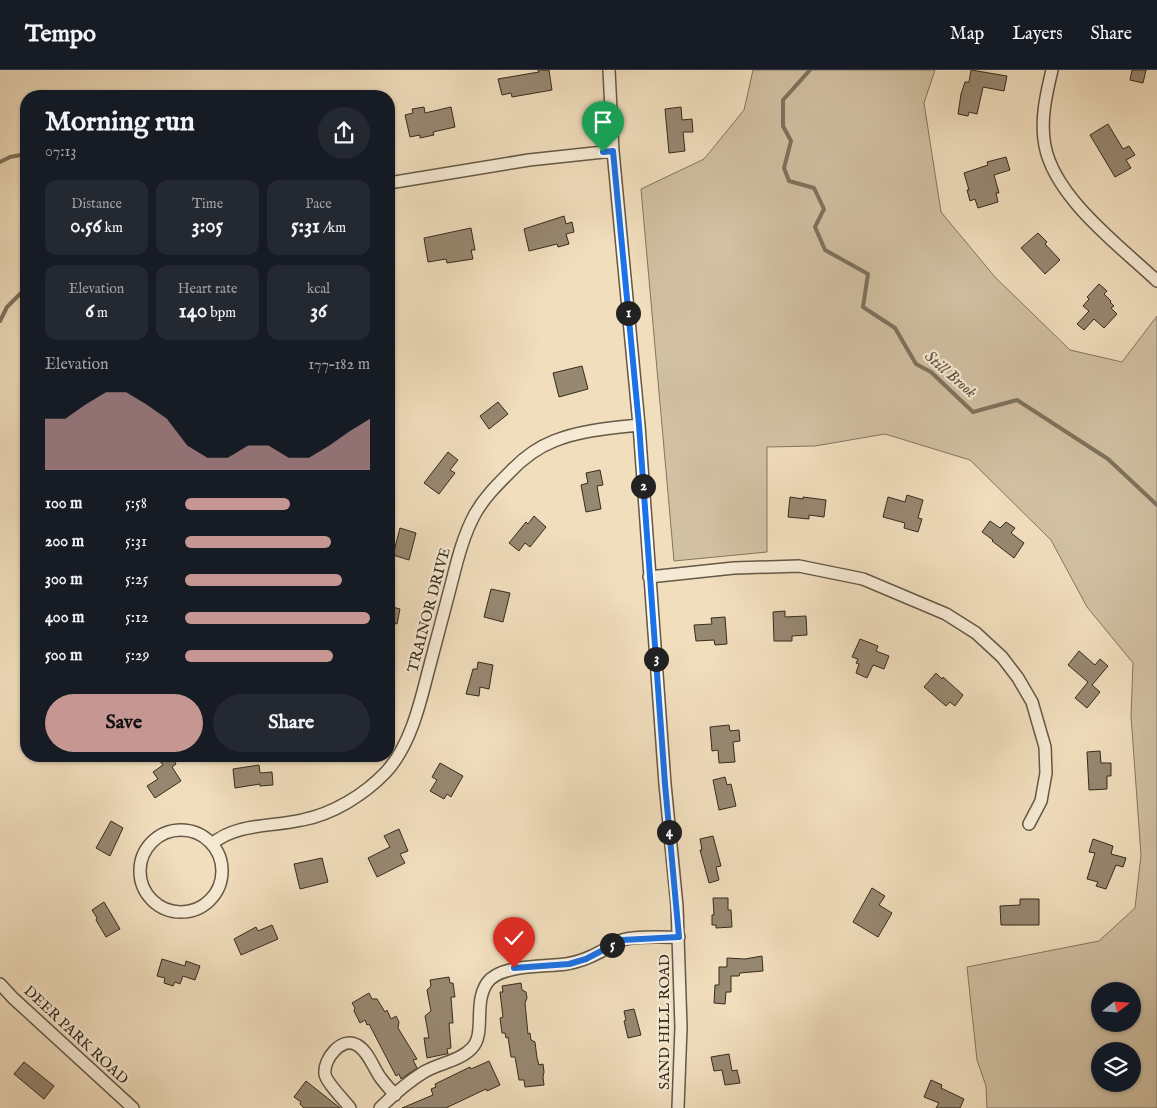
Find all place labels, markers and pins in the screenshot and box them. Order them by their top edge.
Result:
pin [582,101,624,152]
pin: 1 [616,300,640,326]
pin: 2 [630,474,656,498]
pin: 3 [644,646,668,672]
pin: 4 [656,820,682,844]
pin [493,917,535,968]
pin: 5 [600,932,624,958]

